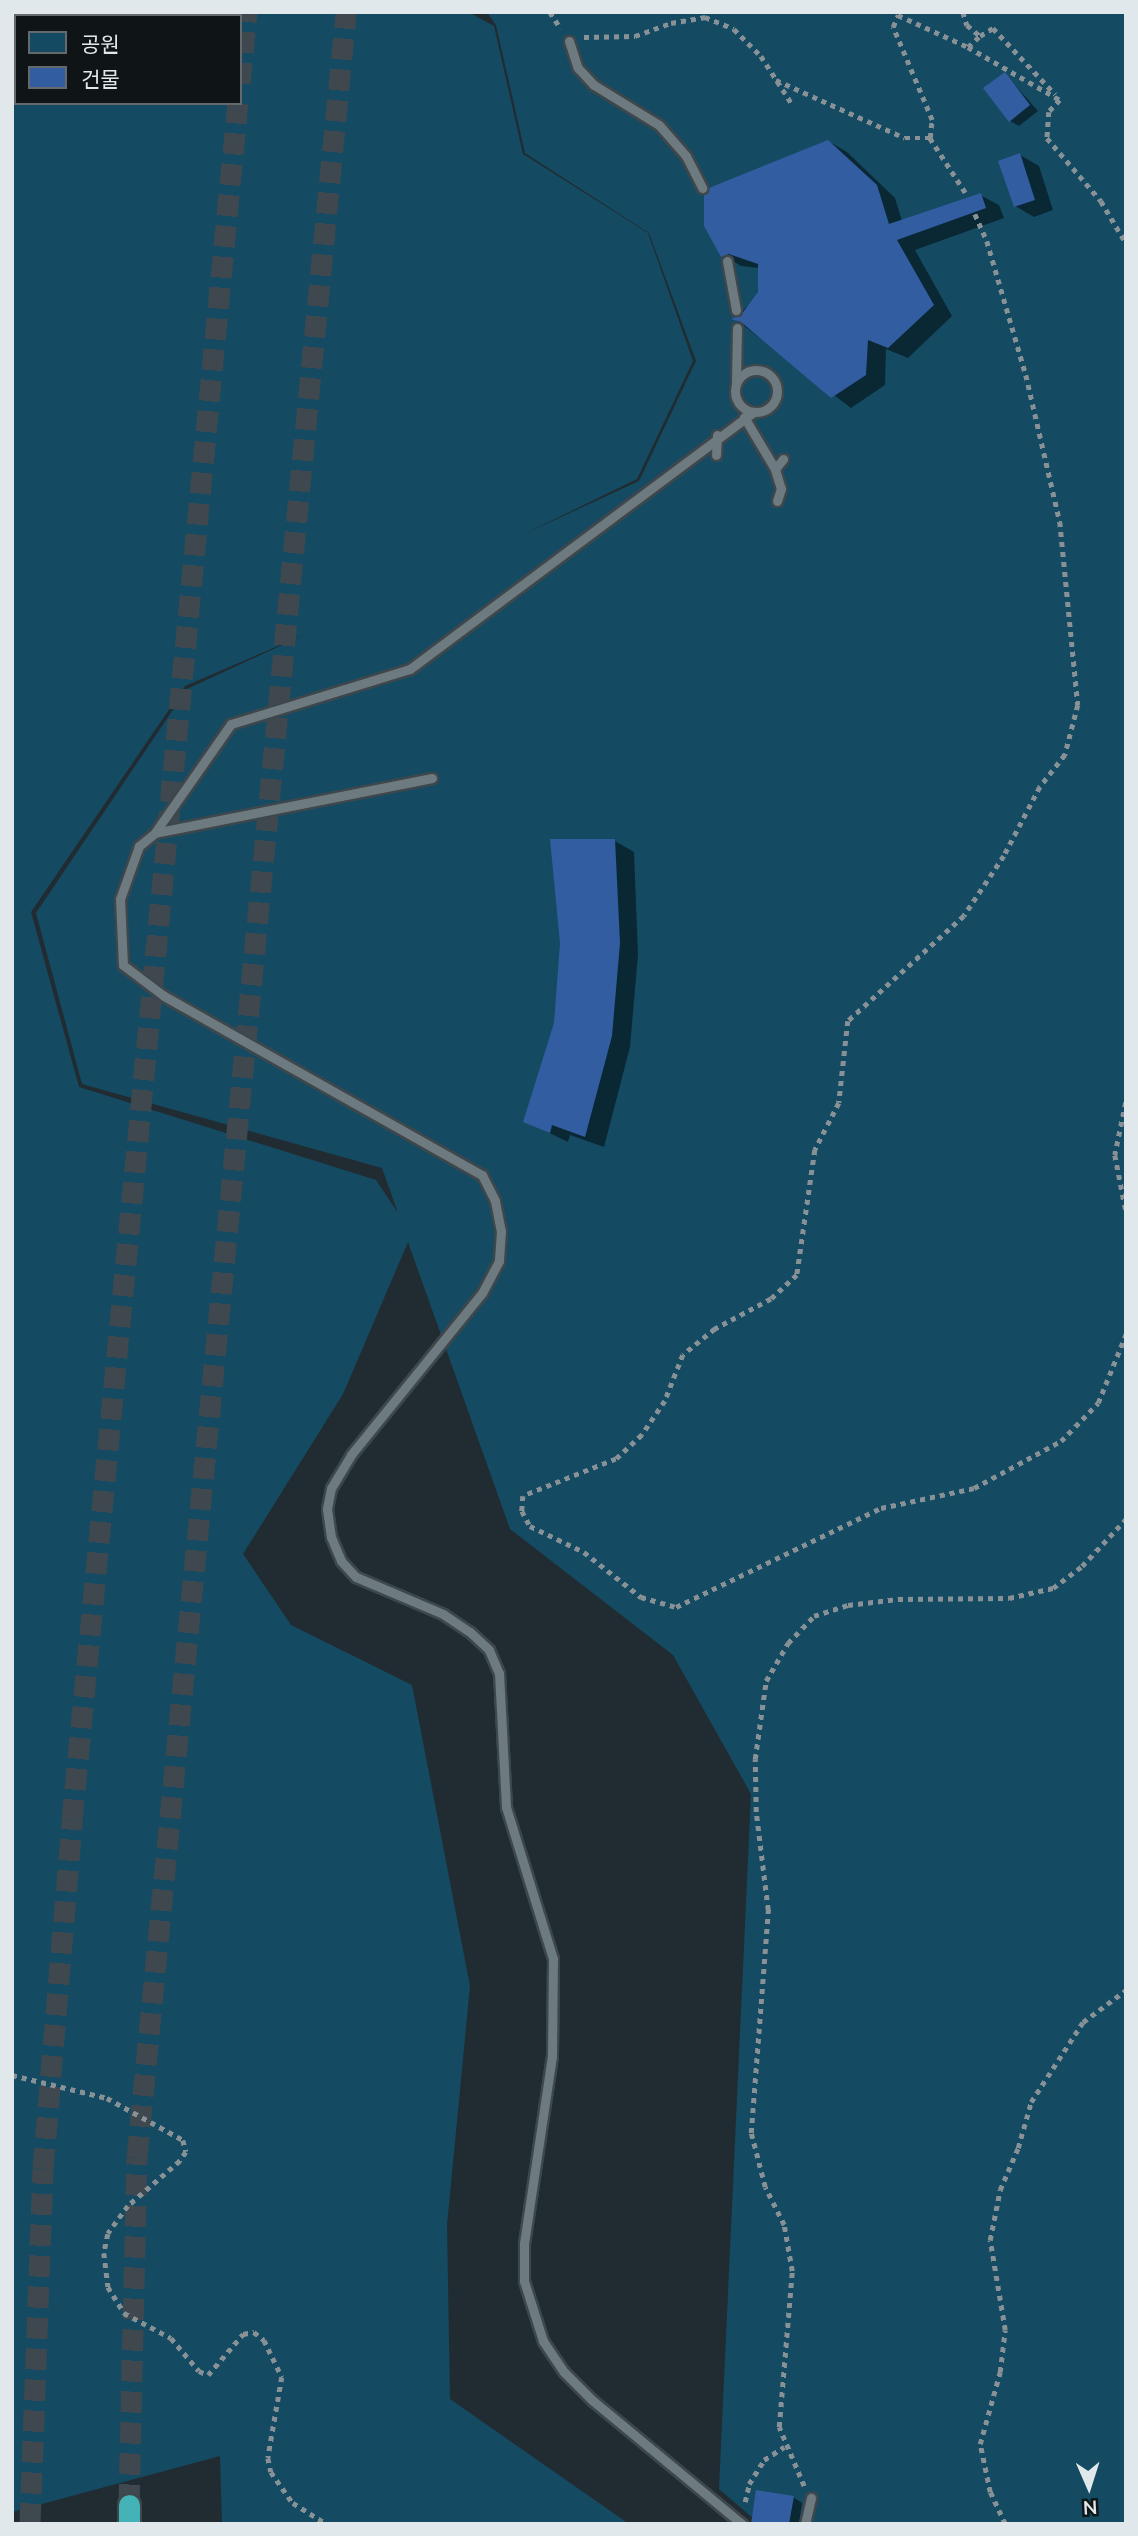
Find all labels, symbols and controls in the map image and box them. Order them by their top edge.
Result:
legend [14,14,242,105]
text: 공원 [81,31,120,57]
text: 건물 [81,66,120,92]
north arrow [1054,2452,1124,2522]
text: N [1082,2496,1098,2520]

